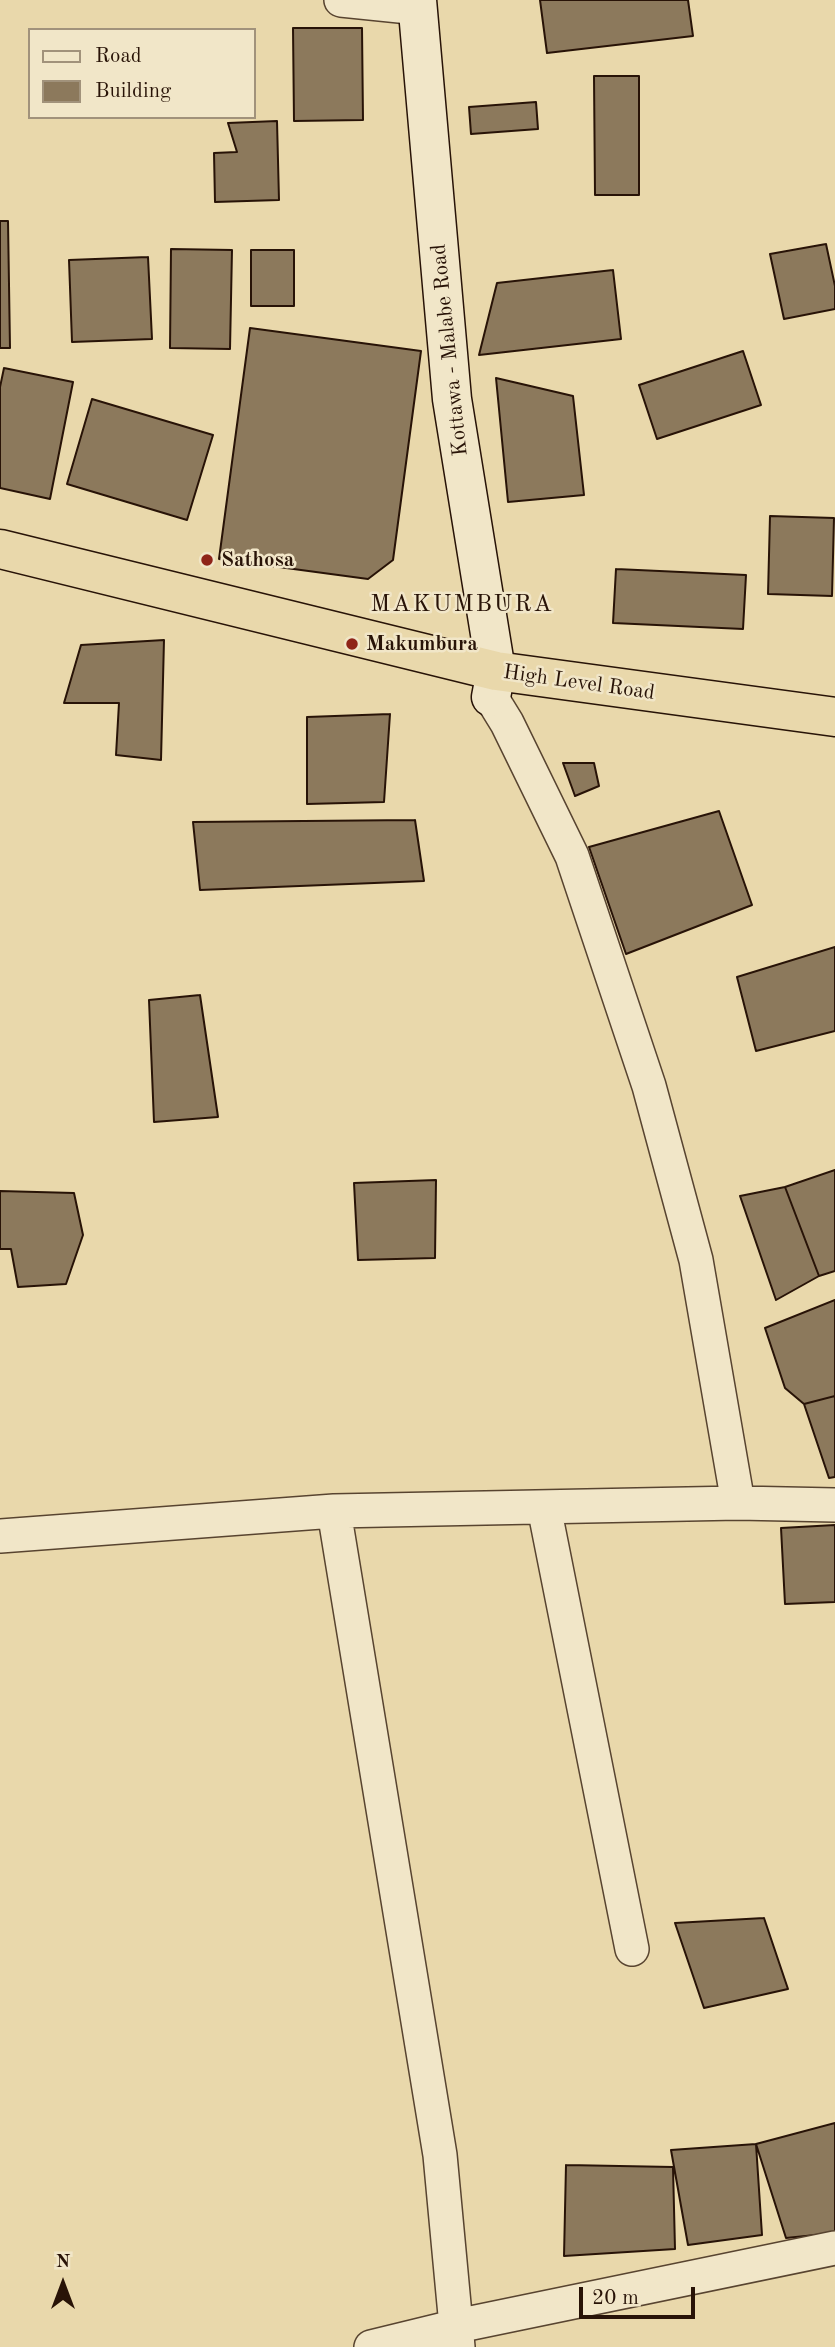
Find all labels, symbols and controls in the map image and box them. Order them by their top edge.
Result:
legend [28,28,256,119]
text: Road [95,46,142,67]
text: Building [95,81,171,102]
street label: Kottawa - Malabe Road [426,243,474,457]
place label: Sathosa [221,547,294,573]
marker: Sathosa [199,552,215,568]
district label: MAKUMBURA [371,591,553,619]
place label: Makumbura [366,631,478,657]
marker: Makumbura [344,636,360,652]
street label: High Level Road [502,660,656,706]
north arrow [28,2249,98,2319]
text: N [56,2253,70,2272]
scale bar [583,2274,698,2318]
text: 20 m [592,2288,639,2309]

